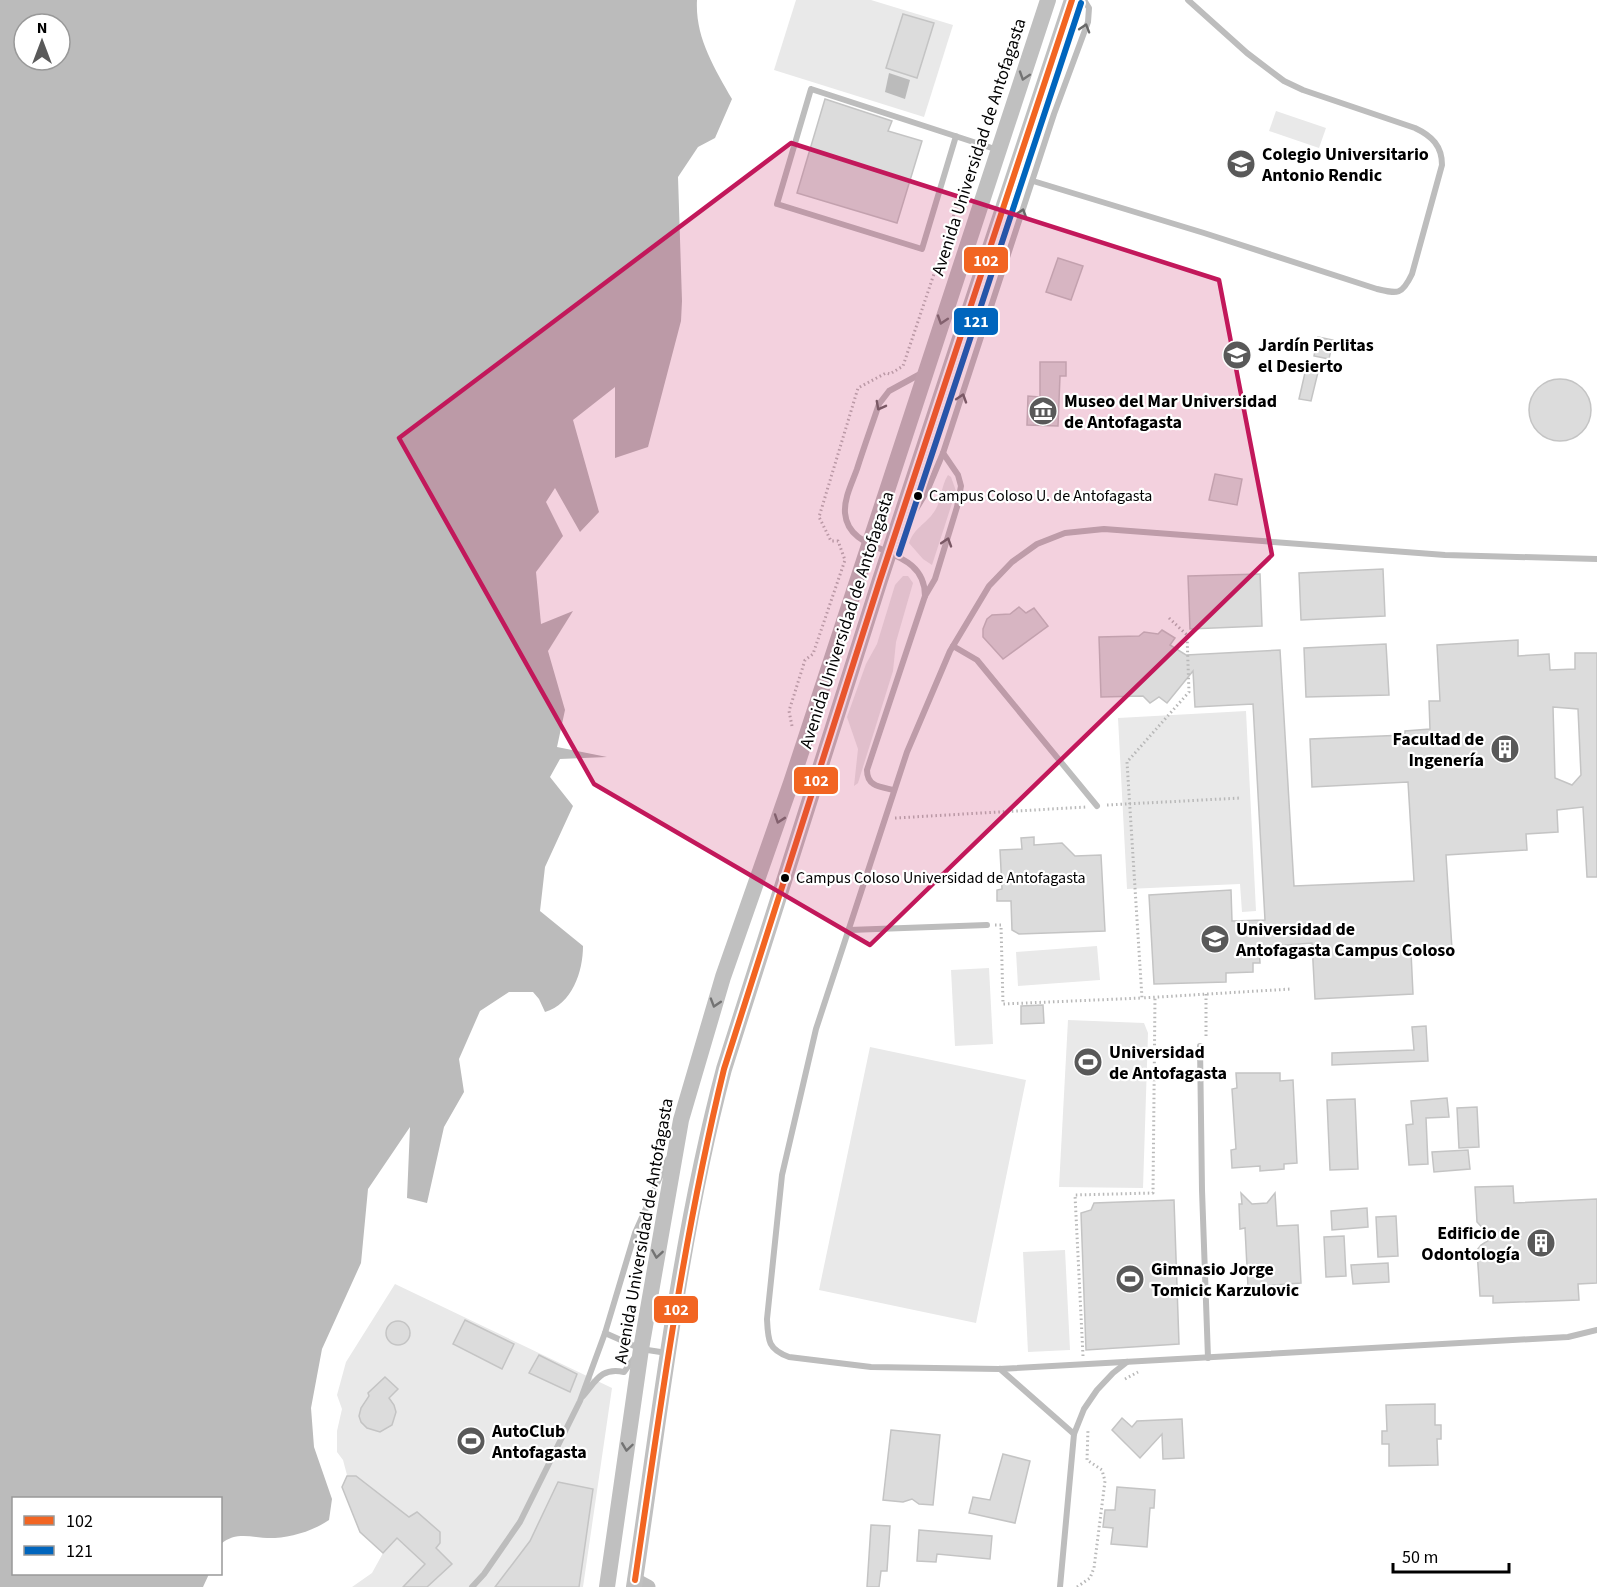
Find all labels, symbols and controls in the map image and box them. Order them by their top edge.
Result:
north arrow [12,12,72,72]
street label: Avenida Universidad de Antofagasta [926,15,1032,279]
text: N [37,17,47,39]
one-way arrow [1078,23,1090,34]
one-way arrow [1018,70,1031,81]
place label: Colegio Universitario Antonio Rendic [1261,142,1429,188]
school or university icon: Colegio Universitario Antonio Rendic [1225,148,1257,180]
one-way arrow [1015,208,1028,219]
line badge: 102 [963,246,1009,274]
text: 102 [973,250,999,272]
line badge: 121 [953,307,999,336]
text: 121 [963,311,989,333]
one-way arrow [937,315,950,325]
place label: Jardín Perlitas el Desierto [1258,333,1374,379]
school or university icon: Jardín Perlitas el Desierto [1221,339,1253,371]
place label: Museo del Mar Universidad de Antofagasta [1064,389,1277,435]
one-way arrow [955,393,967,404]
museum icon: Museo del Mar Universidad de Antofagasta [1027,395,1059,427]
one-way arrow [876,400,887,410]
place label: Campus Coloso U. de Antofagasta [929,485,1152,507]
street label: Avenida Universidad de Antofagasta [794,488,900,752]
marker: Campus Coloso U. de Antofagasta [912,490,924,502]
one-way arrow [939,537,952,548]
place label: Facultad de Ingenería [1392,727,1484,773]
building icon: Facultad de Ingenería [1489,733,1521,765]
line badge: 102 [793,766,839,795]
text: 102 [803,770,829,792]
one-way arrow [773,813,786,824]
place label: Campus Coloso Universidad de Antofagasta [796,867,1086,889]
marker: Campus Coloso Universidad de Antofagasta [779,872,791,884]
place label: Universidad de Antofagasta Campus Coloso [1235,917,1455,963]
school or university icon: Universidad de Antofagasta Campus Coloso [1199,923,1231,955]
one-way arrow [710,997,722,1008]
place label: Universidad de Antofagasta [1109,1040,1227,1086]
sports icon: Universidad de Antofagasta [1072,1046,1104,1078]
street label: Avenida Universidad de Antofagasta [608,1096,680,1366]
place label: Edificio de Odontología [1421,1221,1520,1267]
building icon: Edificio de Odontología [1525,1227,1557,1259]
one-way arrow [652,1250,664,1259]
place label: Gimnasio Jorge Tomicic Karzulovic [1151,1257,1300,1303]
sports icon: Gimnasio Jorge Tomicic Karzulovic [1114,1263,1146,1295]
line badge: 102 [653,1295,699,1324]
text: 102 [663,1299,689,1321]
place label: AutoClub Antofagasta [491,1419,587,1465]
sports icon: AutoClub Antofagasta [455,1425,487,1457]
one-way arrow [621,1442,633,1452]
legend [12,1497,222,1575]
text: 102 [66,1509,93,1534]
scale bar [1393,1536,1508,1574]
text: 121 [66,1539,93,1564]
text: 50 m [1402,1545,1438,1570]

